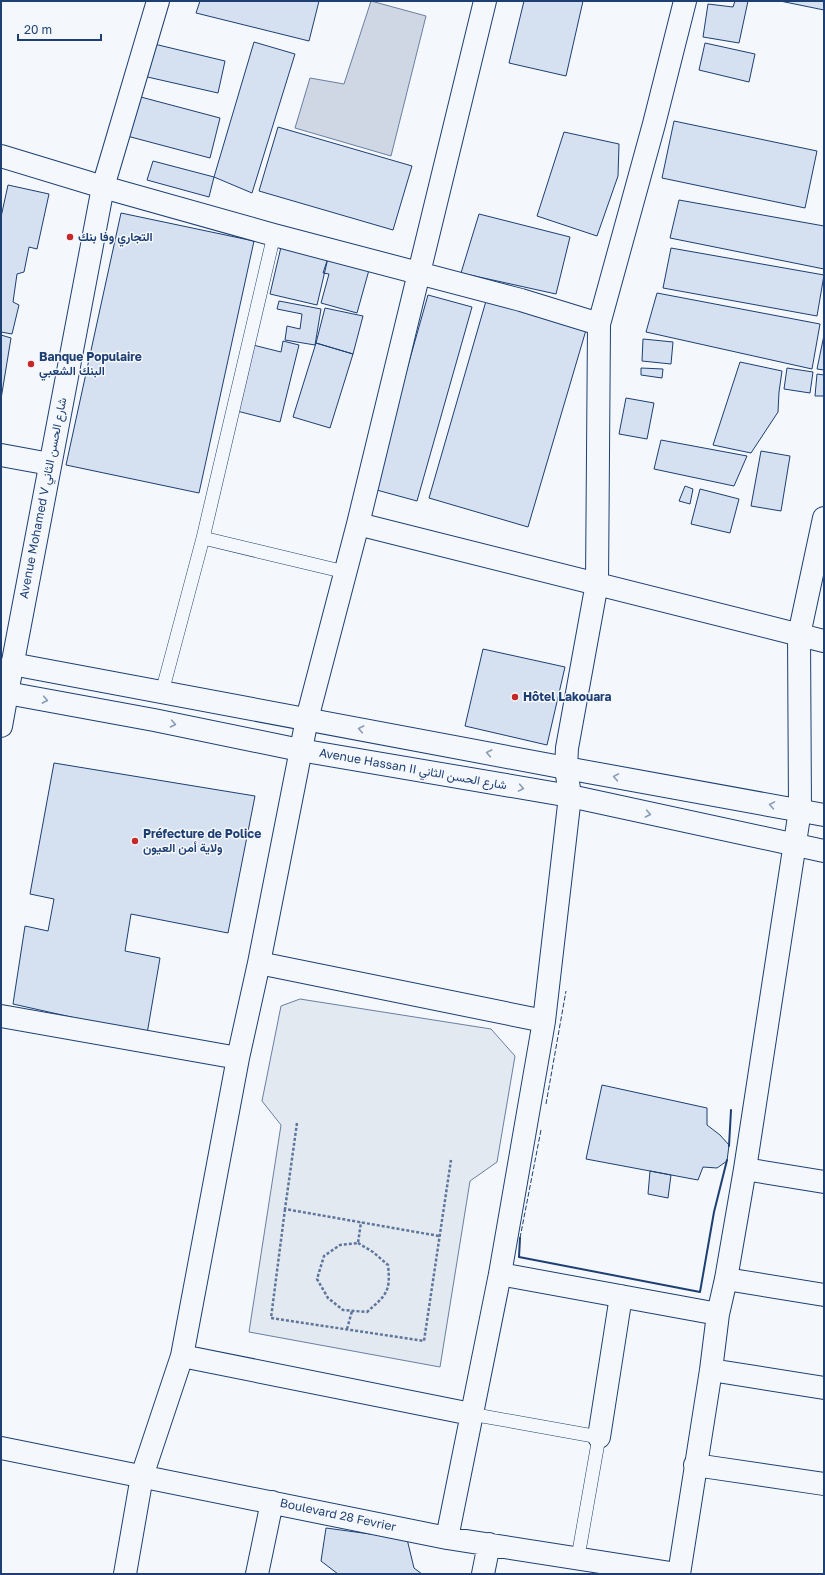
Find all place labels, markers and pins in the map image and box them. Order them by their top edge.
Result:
place label: التجاري وفا بنك [78,229,153,247]
marker: التجاري وفا بنك [65,232,75,242]
place label: Banque Populaire البنك الشعبي [39,349,142,381]
marker: Banque Populaire البنك الشعبي [26,359,36,369]
place label: Hôtel Lakouara [523,689,612,704]
marker: Hôtel Lakouara [510,692,520,702]
place label: Préfecture de Police ولاية أمن العيون [143,826,261,856]
marker: Préfecture de Police ولاية أمن العيون [130,836,140,846]

